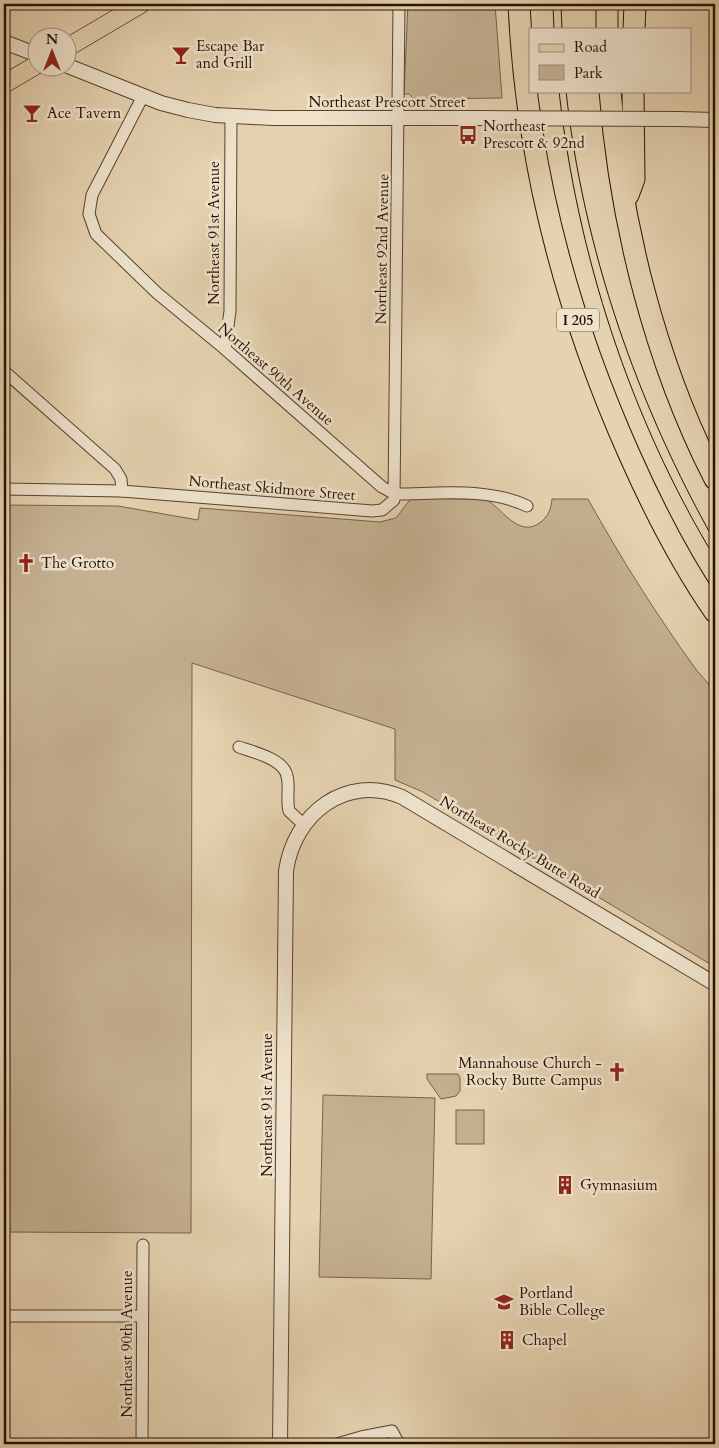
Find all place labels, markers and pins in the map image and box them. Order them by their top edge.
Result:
place label: Escape Bar and Grill [196,36,265,73]
bar icon: Escape Bar and Grill [170,44,192,66]
bar icon: Ace Tavern [21,102,43,124]
place label: Ace Tavern [47,103,122,123]
place label: Northeast Prescott & 92nd [483,116,585,153]
bus stop icon: Northeast Prescott & 92nd [457,124,479,146]
church icon: The Grotto [15,552,37,574]
place label: The Grotto [41,553,114,573]
place label: Mannahouse Church - Rocky Butte Campus [458,1053,602,1090]
church icon: Mannahouse Church - Rocky Butte Campus [606,1061,628,1083]
building icon: Gymnasium [554,1174,576,1196]
place label: Gymnasium [580,1175,658,1195]
place label: Portland Bible College [519,1283,606,1320]
school or university icon: Portland Bible College [493,1291,515,1313]
building icon: Chapel [496,1329,518,1351]
place label: Chapel [522,1330,567,1350]

